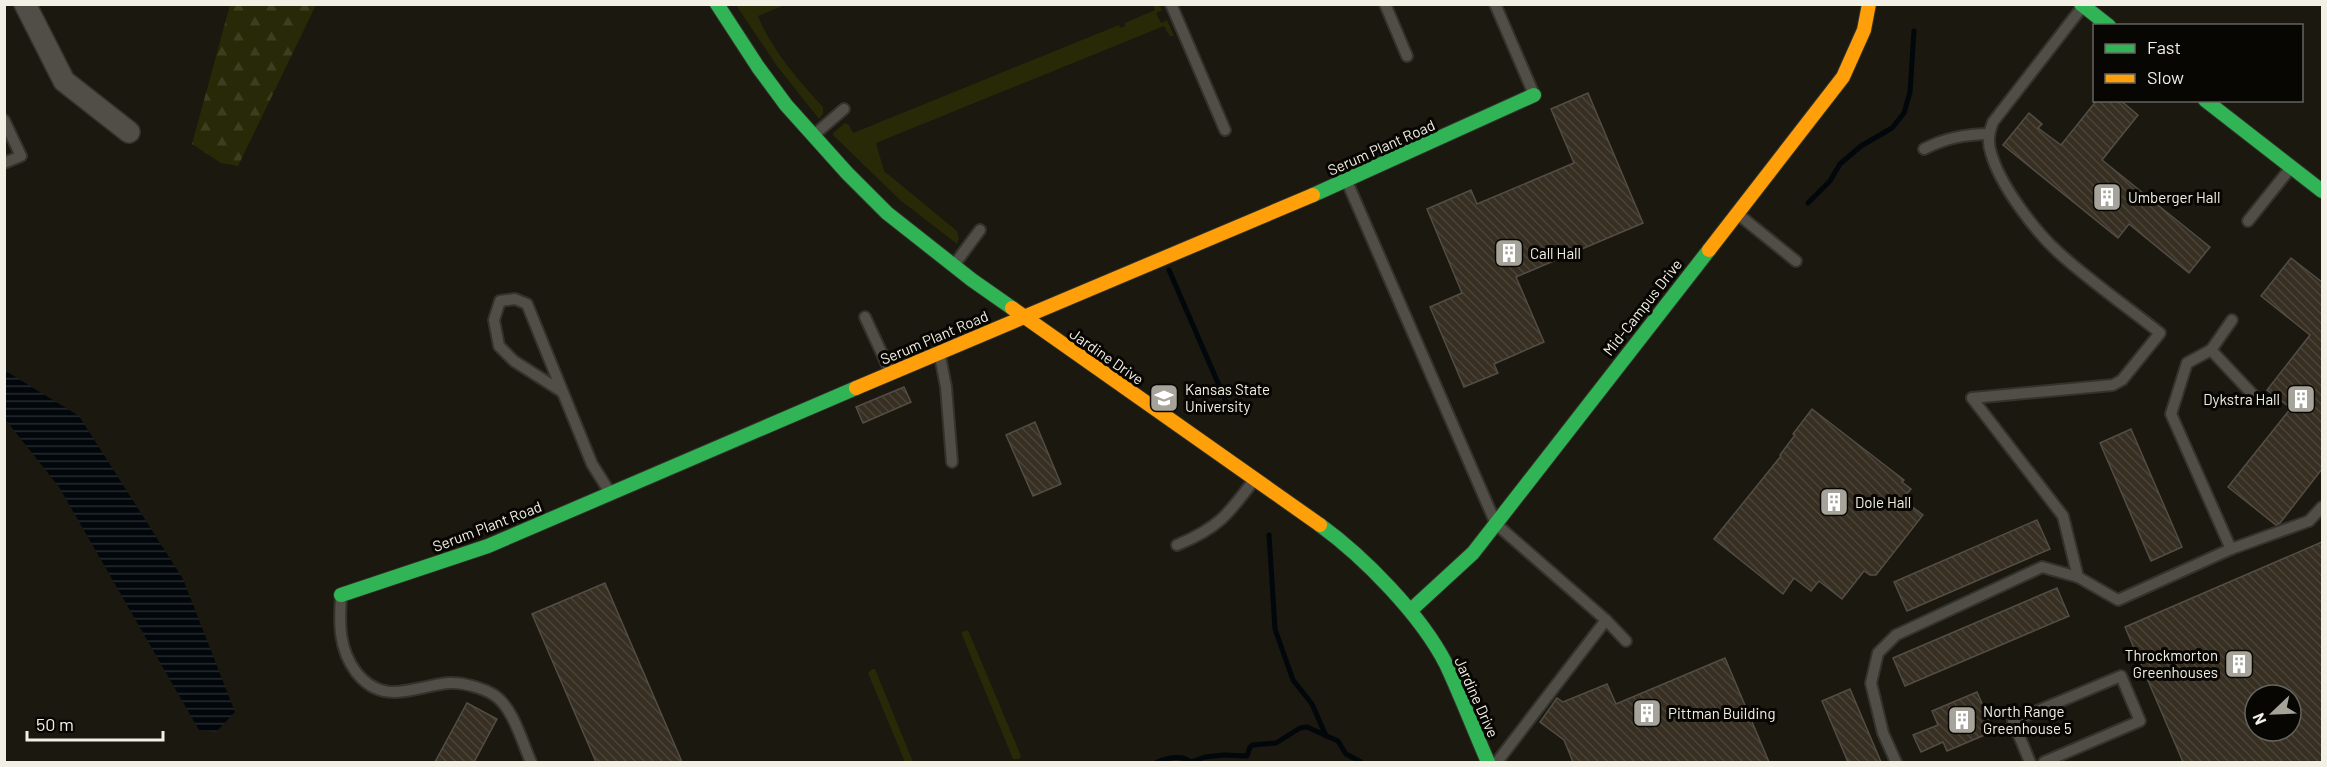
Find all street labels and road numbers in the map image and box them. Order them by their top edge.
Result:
street label: Serum Plant Road [1325,115,1437,179]
street label: Mid-Campus Drive [1599,255,1685,359]
street label: Serum Plant Road [877,306,991,368]
street label: Jardine Drive [1067,324,1147,388]
street label: Serum Plant Road [430,497,544,555]
street label: Jardine Drive [1451,654,1503,740]

